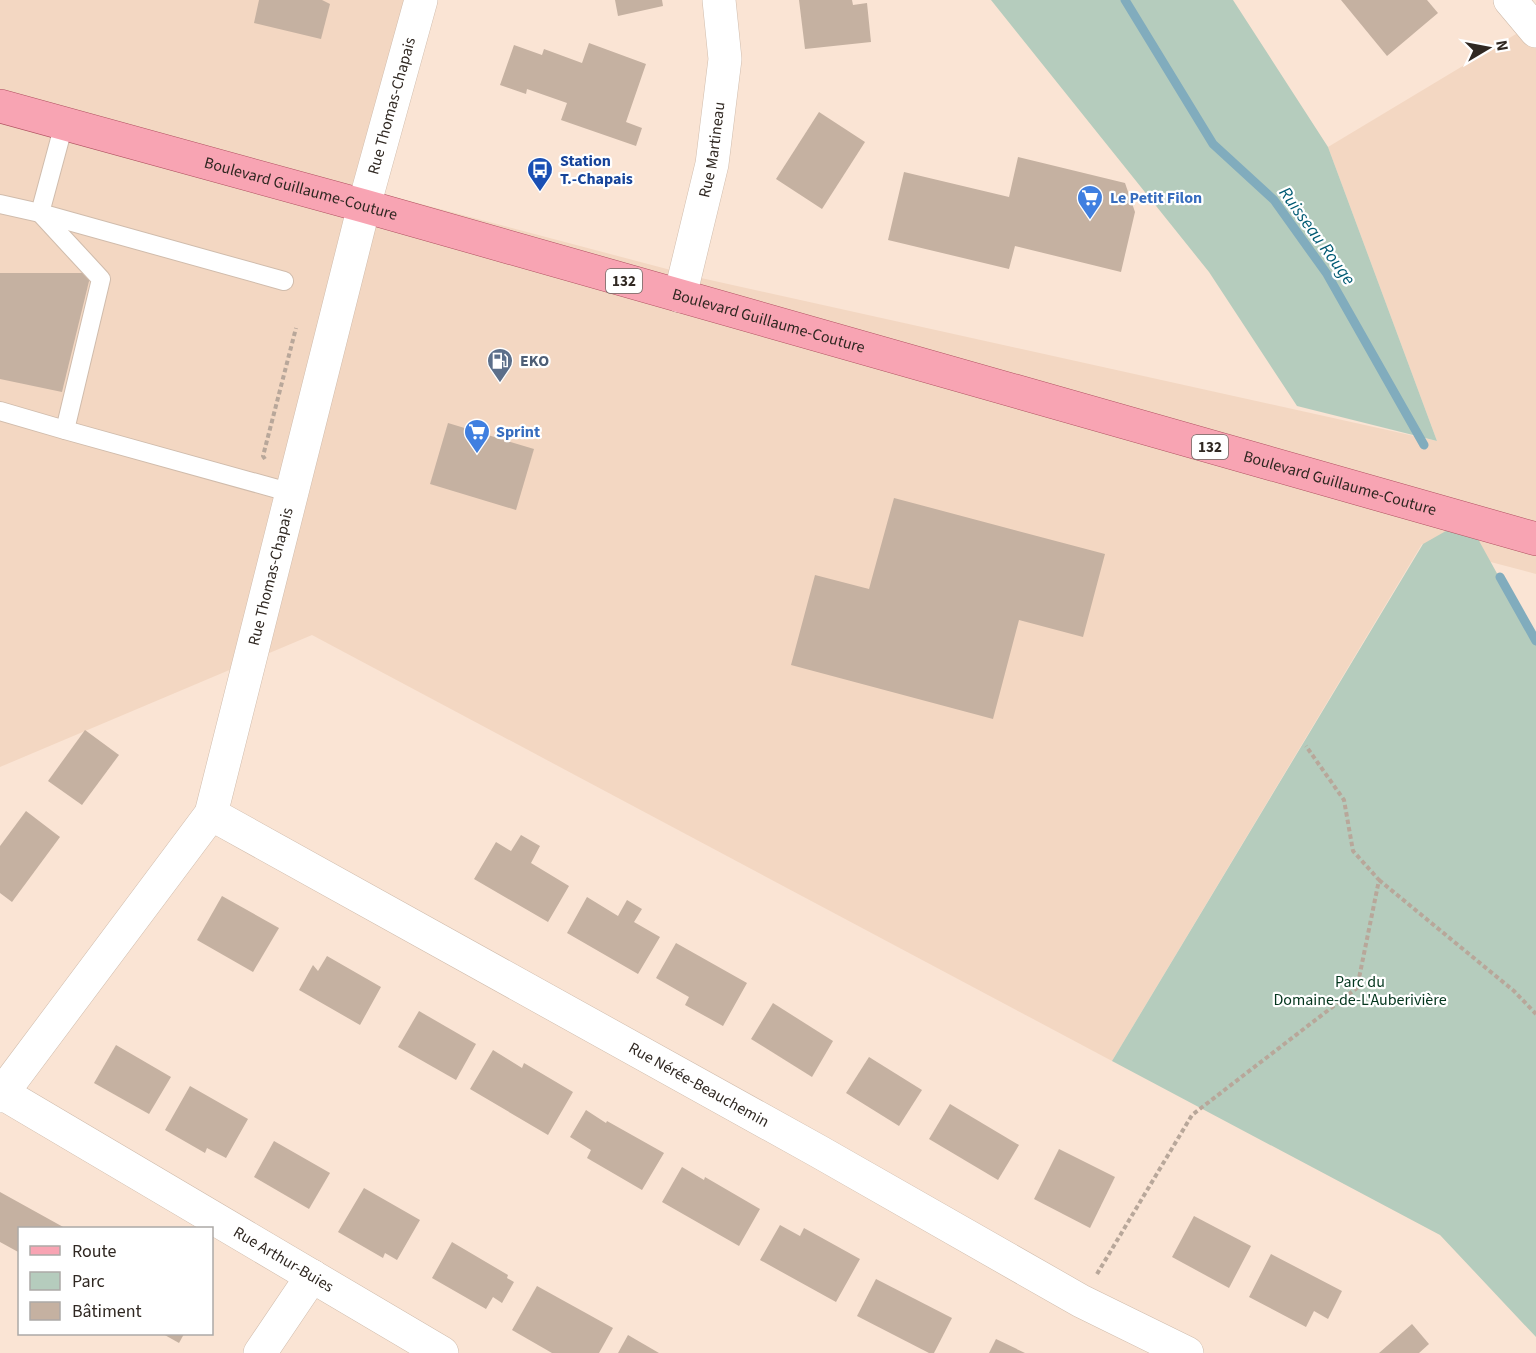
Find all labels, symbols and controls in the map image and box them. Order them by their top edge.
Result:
north arrow [1458,18,1518,78]
street label: Rue Thomas-Chapais [362,35,421,177]
text: N [1490,38,1514,53]
street label: Rue Martineau [693,101,731,200]
place label: Station T.-Chapais [560,150,633,190]
street label: Boulevard Guillaume-Couture [202,152,400,226]
bus stop icon: Station T.-Chapais [525,155,555,193]
water label: Ruisseau Rouge [1273,182,1361,291]
supermarket icon: Le Petit Filon [1075,183,1105,221]
place label: Le Petit Filon [1110,187,1202,209]
road number: 132 [606,269,642,293]
street label: Boulevard Guillaume-Couture [669,283,868,359]
fuel station icon: EKO [485,346,515,384]
place label: EKO [520,350,549,372]
supermarket icon: Sprint [462,417,492,455]
place label: Sprint [496,421,540,443]
road number: 132 [1192,435,1228,459]
street label: Boulevard Guillaume-Couture [1241,445,1439,521]
street label: Rue Thomas-Chapais [243,505,299,648]
park label: Parc du Domaine-de-L'Auberivière [1273,971,1447,1011]
street label: Rue Nérée-Beauchemin [625,1037,773,1133]
street label: Rue Arthur-Buies [229,1221,338,1298]
legend [18,1227,213,1335]
text: Route [72,1239,116,1264]
text: Parc [72,1269,105,1294]
text: Bâtiment [72,1299,142,1324]

